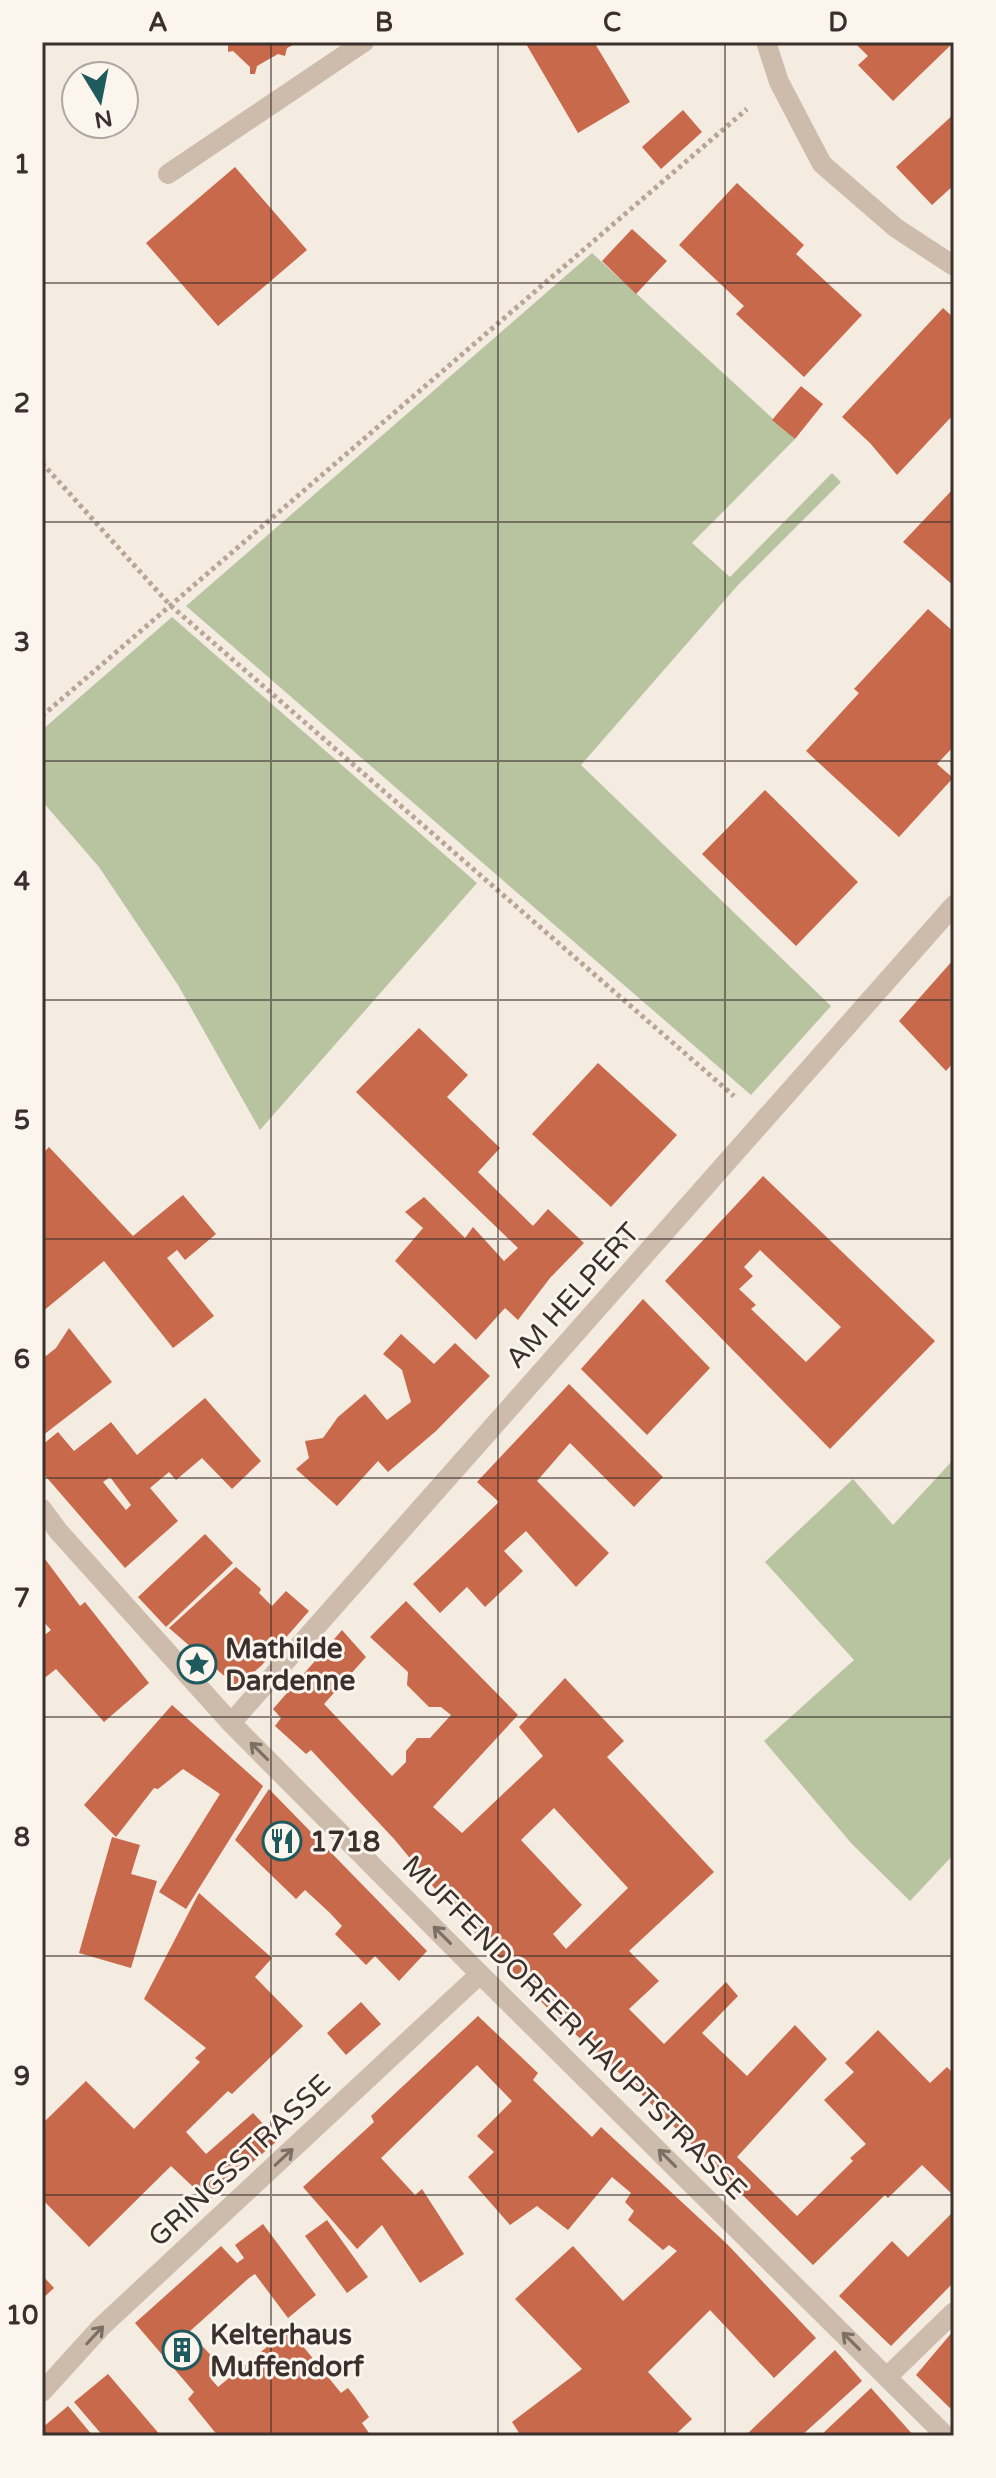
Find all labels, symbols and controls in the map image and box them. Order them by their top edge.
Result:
text: A [148,7,168,38]
text: B [375,7,393,38]
text: C [603,7,621,38]
text: D [828,7,848,38]
north arrow [60,60,140,140]
text: N [92,104,114,133]
text: 1 [14,149,30,180]
text: 2 [14,388,30,419]
text: 3 [14,627,30,658]
text: 4 [14,866,30,897]
text: 5 [14,1105,30,1136]
street label: AM HELPERT [499,1216,647,1375]
text: 6 [14,1344,30,1375]
text: 7 [14,1583,30,1614]
place label: Mathilde Dardenne [225,1632,355,1698]
place icon: Mathilde Dardenne [176,1643,218,1685]
one-way arrow [250,1742,269,1761]
restaurant icon: 1718 [261,1820,303,1862]
text: 8 [14,1822,30,1853]
place label: 1718 [310,1825,380,1859]
street label: MUFFENDORFER HAUPTSTRASSE [395,1848,754,2207]
one-way arrow [432,1926,452,1945]
text: 9 [14,2061,30,2092]
street label: GRINGSSTRASSE [142,2068,338,2254]
one-way arrow [274,2147,294,2166]
one-way arrow [658,2149,677,2168]
text: 10 [6,2300,38,2331]
place label: Kelterhaus Muffendorf [210,2318,365,2384]
one-way arrow [85,2325,104,2345]
building icon: Kelterhaus Muffendorf [161,2329,203,2371]
one-way arrow [842,2332,861,2351]

